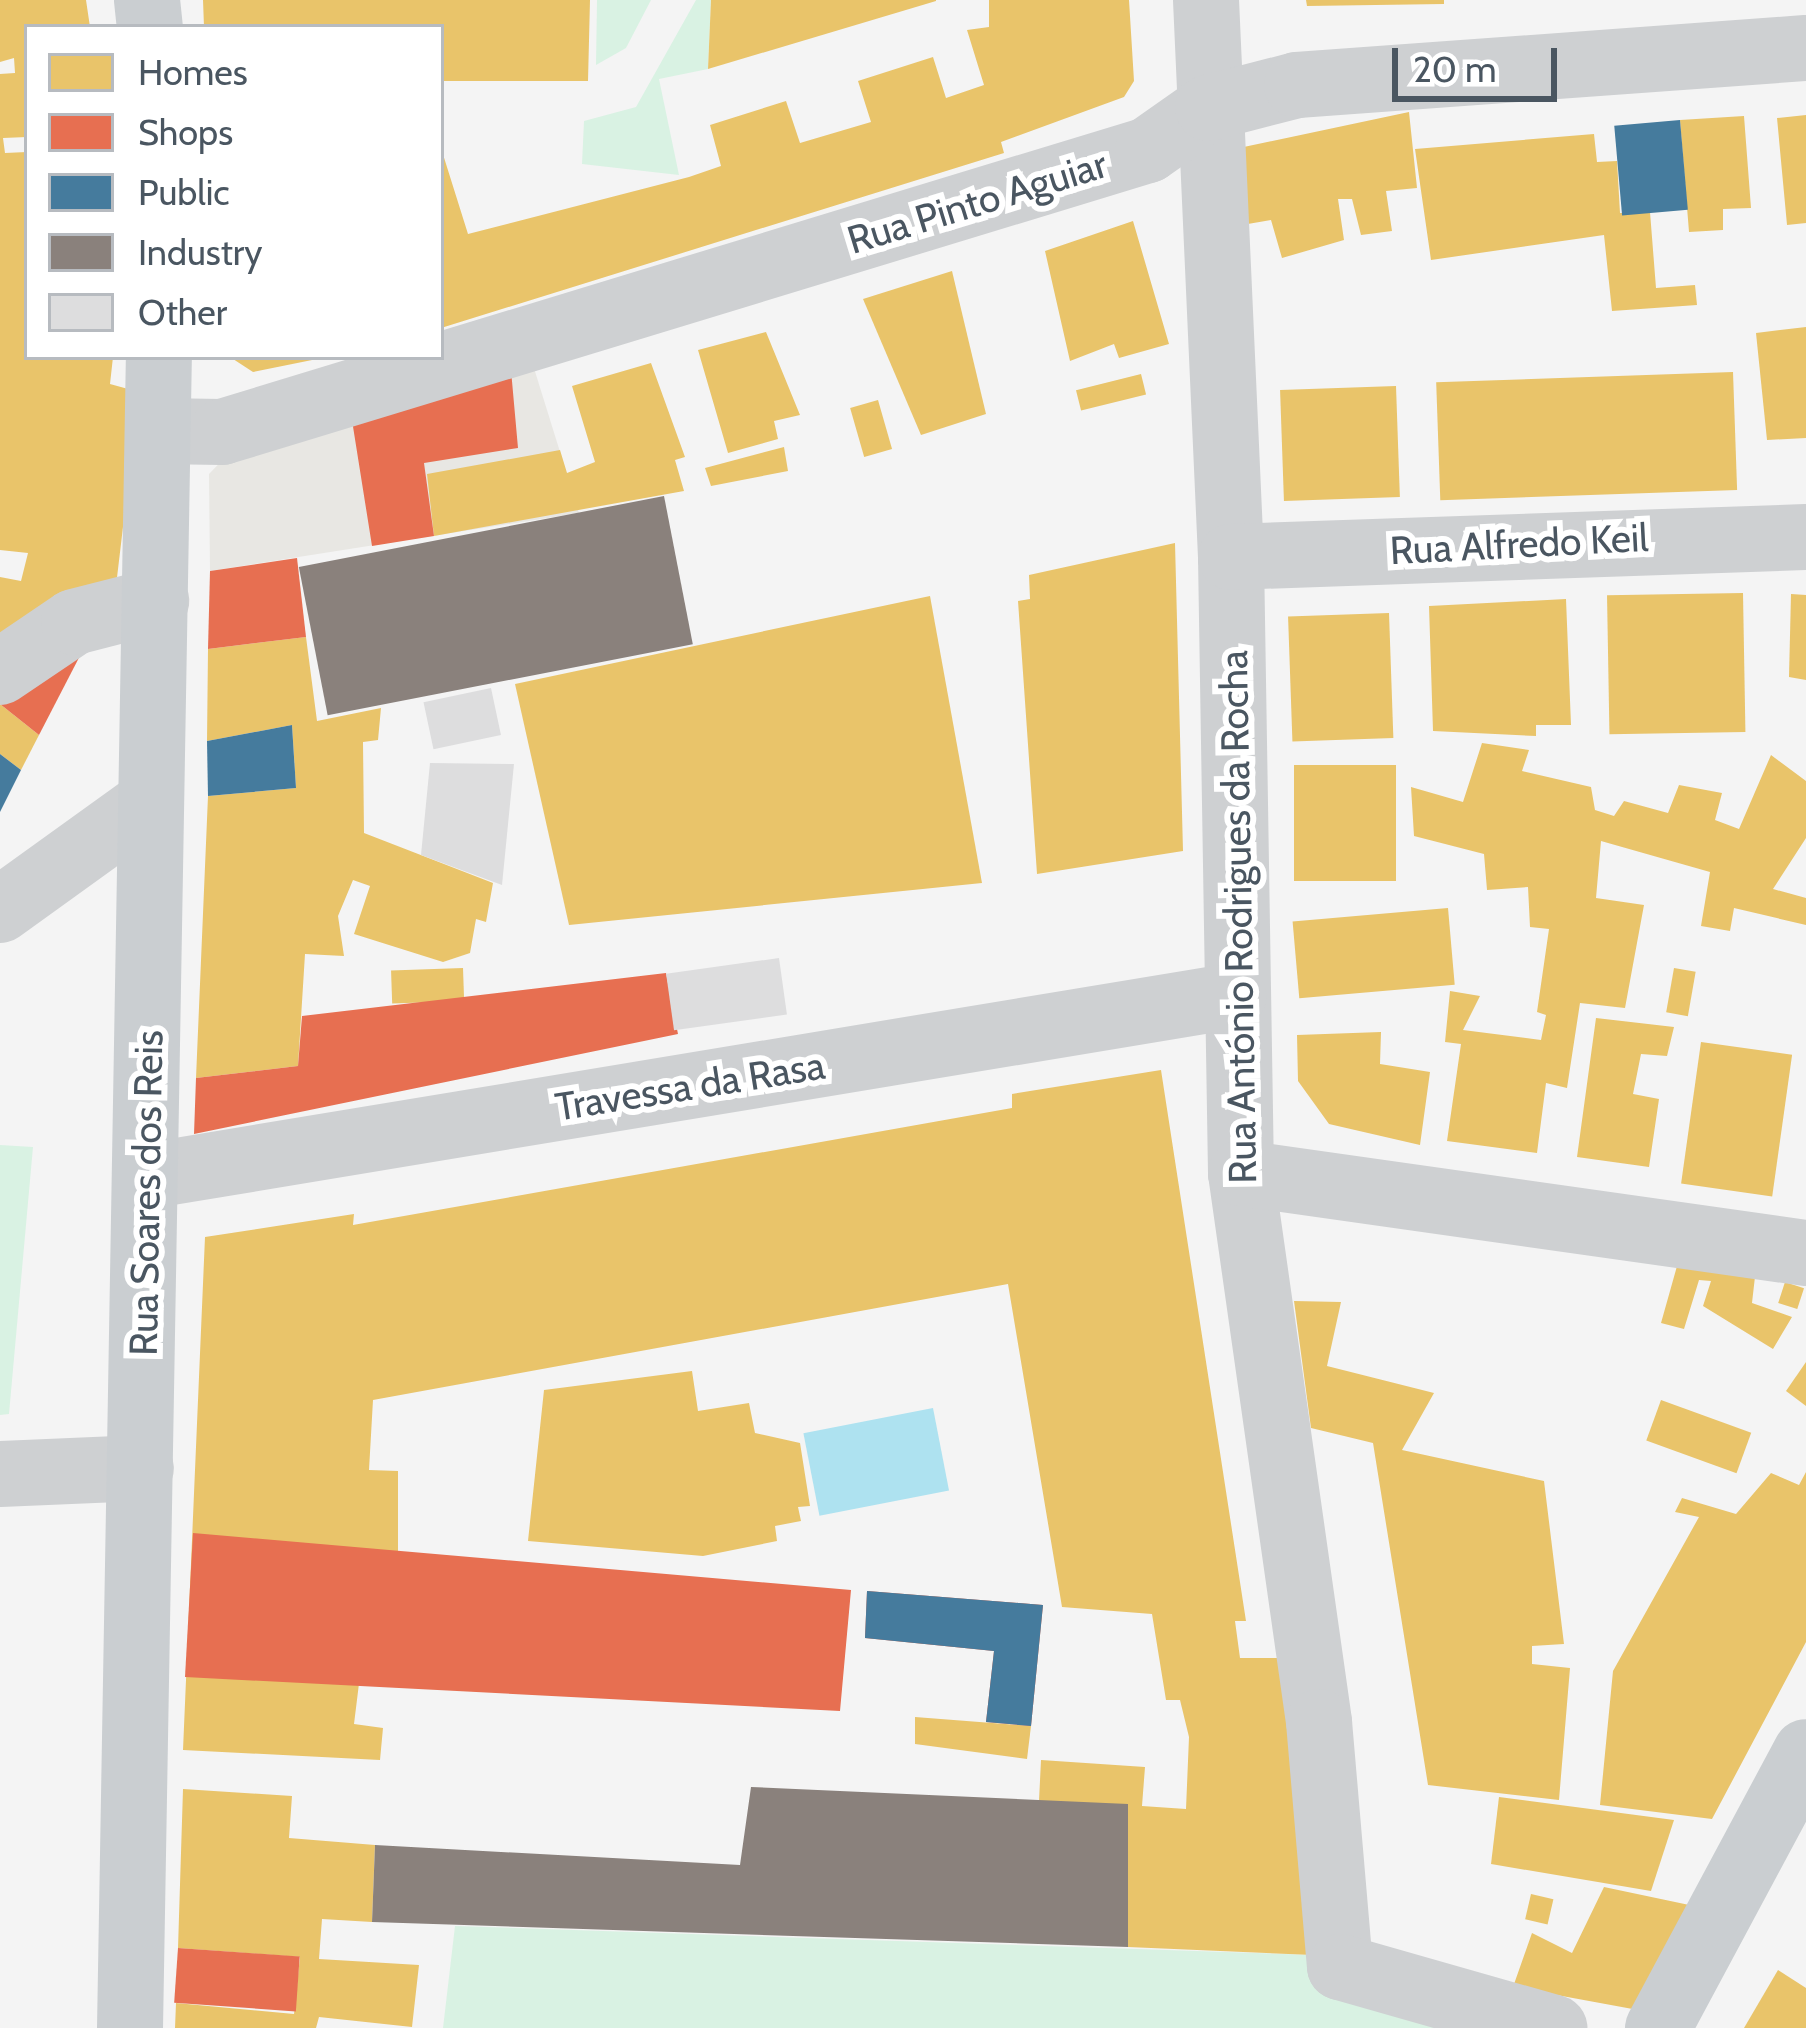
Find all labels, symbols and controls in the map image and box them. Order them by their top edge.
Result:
legend [24,24,444,360]
scale bar [1398,24,1563,98]
text: 20 m [1413,47,1497,91]
text: Homes [138,50,248,94]
text: Shops [138,110,233,154]
street label: Rua Pinto Aguiar [842,140,1112,264]
text: Public [138,170,230,214]
text: Industry [138,230,262,274]
text: Other [138,290,227,334]
street label: Rua Alfredo Keil [1389,514,1649,574]
street label: Rua António Rodrigues da Rocha [1210,650,1266,1184]
street label: Rua Soares dos Reis [120,1030,172,1356]
street label: Travessa da Rasa [552,1042,828,1130]

